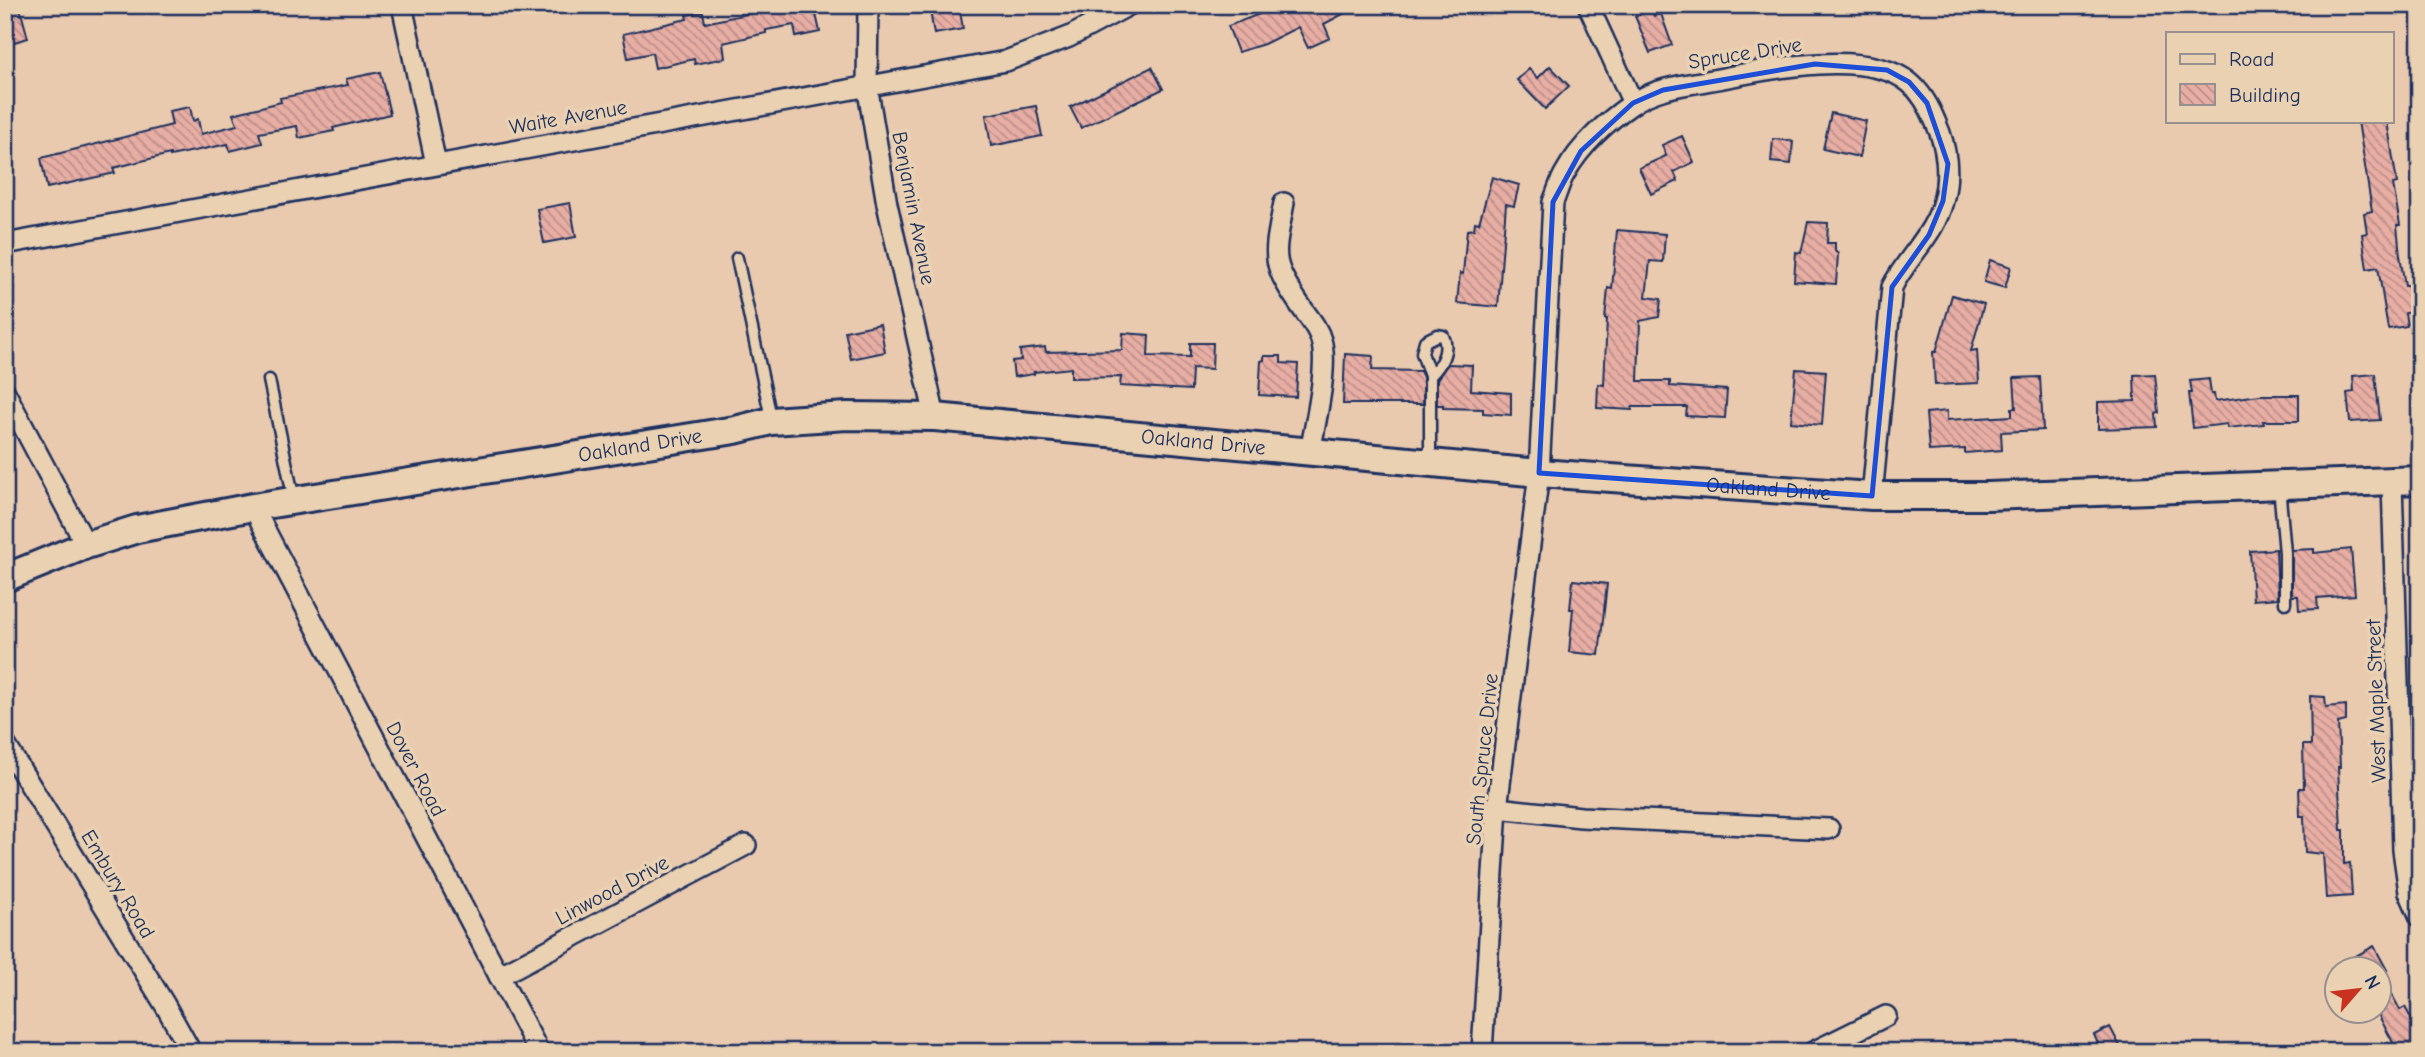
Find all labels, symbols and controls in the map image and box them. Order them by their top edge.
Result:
street label: Spruce Drive [1686,32,1804,74]
legend [2166,32,2394,122]
text: Road [2229,47,2274,71]
text: Building [2229,83,2301,107]
street label: Waite Avenue [507,95,629,139]
street label: Benjamin Avenue [887,129,941,287]
street label: Oakland Drive [576,423,704,467]
street label: Oakland Drive [1140,424,1267,460]
street label: Oakland Drive [1705,473,1832,505]
street label: West Maple Street [2361,618,2391,783]
street label: South Spruce Drive [1461,672,1503,846]
street label: Dover Road [381,718,451,820]
street label: Embury Road [76,825,160,943]
street label: Linwood Drive [551,850,673,930]
north arrow [2324,956,2394,1026]
text: N [2360,972,2385,993]

